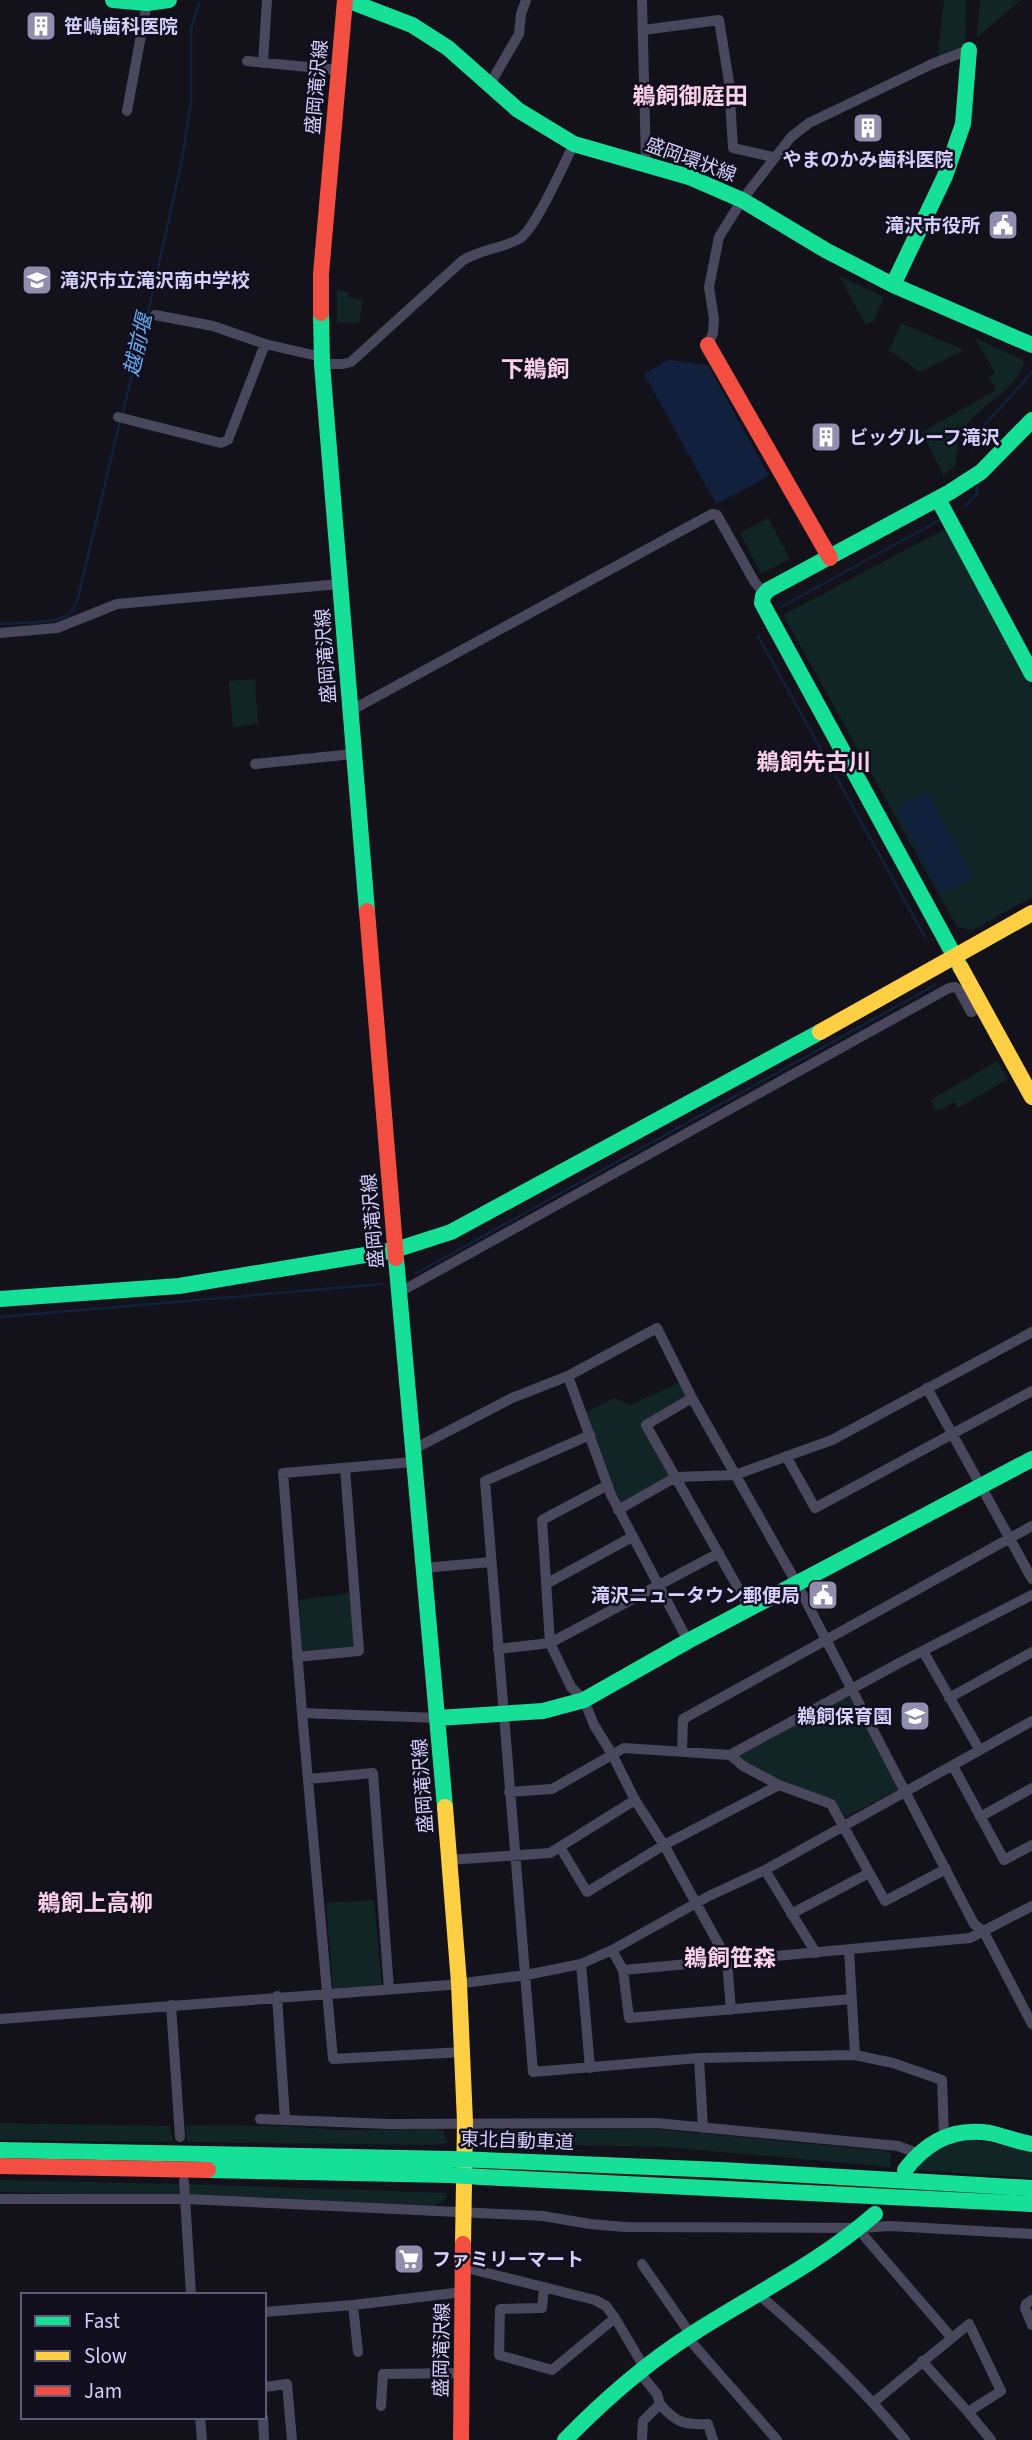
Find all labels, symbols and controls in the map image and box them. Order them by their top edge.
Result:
building icon: 笹嶋歯科医院 [24,9,58,43]
place label: 笹嶋歯科医院 [64,14,178,41]
street label: 盛岡滝沢線 [300,39,335,136]
district label: 鵜飼御庭田 [633,80,748,113]
building icon: やまのかみ歯科医院 [851,111,885,145]
street label: 盛岡環状線 [641,131,740,189]
place label: やまのかみ歯科医院 [782,147,954,174]
public building icon: 滝沢市役所 [986,208,1020,242]
place label: 滝沢市役所 [885,213,980,240]
school or university icon: 滝沢市立滝沢南中学校 [20,263,54,297]
place label: 滝沢市立滝沢南中学校 [60,268,250,295]
water label: 越前堰 [116,307,161,379]
district label: 下鵜飼 [501,353,570,386]
building icon: ビッグルーフ滝沢 [809,420,843,454]
place label: ビッグルーフ滝沢 [849,425,1000,452]
street label: 盛岡滝沢線 [310,608,343,704]
district label: 鵜飼先古川 [757,746,872,779]
street label: 盛岡滝沢線 [356,1172,391,1269]
public building icon: 滝沢ニュータウン郵便局 [806,1578,840,1612]
place label: 滝沢ニュータウン郵便局 [591,1583,800,1610]
school or university icon: 鵜飼保育園 [898,1699,932,1733]
place label: 鵜飼保育園 [797,1704,892,1731]
street label: 盛岡滝沢線 [407,1738,440,1834]
district label: 鵜飼上高柳 [38,1887,153,1920]
district label: 鵜飼笹森 [684,1942,776,1975]
street label: 東北自動車道 [460,2126,574,2157]
supermarket icon: ファミリーマート [392,2242,426,2276]
place label: ファミリーマート [432,2247,584,2274]
legend [21,2293,266,2419]
street label: 盛岡滝沢線 [428,2302,457,2398]
text: Fast [84,2306,120,2336]
text: Slow [84,2341,127,2371]
text: Jam [84,2376,122,2406]

